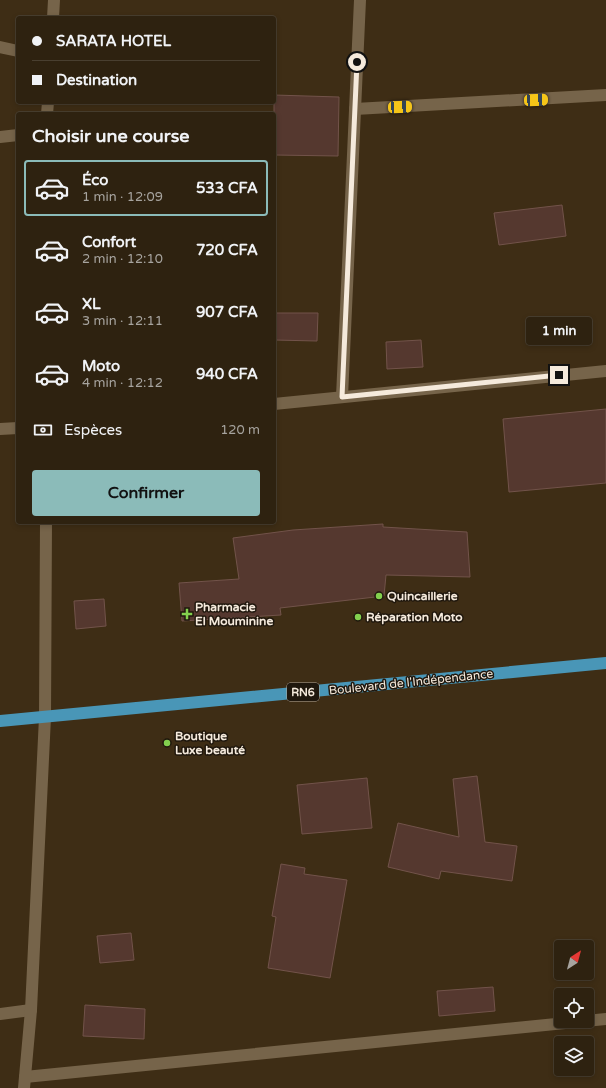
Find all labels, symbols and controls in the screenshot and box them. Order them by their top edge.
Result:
text: SARATA HOTEL [56,32,171,50]
route start [348,53,366,71]
text: Destination [56,71,137,89]
car [524,93,548,107]
car [388,100,412,114]
text: Choisir une course [32,125,190,147]
icon: car [34,170,70,206]
text: Éco [82,171,108,189]
text: 533 CFA [196,179,258,197]
text: 1 min · 12:09 [82,189,163,205]
icon: car [34,232,70,268]
text: Confort [82,233,136,251]
text: 720 CFA [196,241,258,259]
text: 2 min · 12:10 [82,251,163,267]
icon: car [34,294,70,330]
text: XL [82,295,101,313]
text: 907 CFA [196,303,258,321]
text: 3 min · 12:11 [82,313,163,329]
callout: 1 min [526,317,592,345]
text: 1 min [542,323,576,339]
icon: car [34,356,70,392]
text: Moto [82,357,120,375]
text: 940 CFA [196,365,258,383]
route end [550,366,568,384]
text: 4 min · 12:12 [82,375,163,391]
icon: cash [32,419,54,441]
text: Espèces [64,421,122,439]
text: 120 m [220,422,260,438]
button: Confirmer [32,470,260,516]
place label: Quincaillerie [387,589,458,603]
marker: Quincaillerie [374,591,384,601]
place label: Pharmacie El Mouminine [195,600,273,628]
marker: Pharmacie El Mouminine [182,609,192,619]
place label: Réparation Moto [366,610,463,625]
marker: Réparation Moto [353,612,363,622]
street label: Boulevard de l'Indépendance [328,666,494,698]
road number: RN6 [287,683,319,701]
place label: Boutique Luxe beauté [175,729,245,757]
marker: Boutique Luxe beauté [162,738,172,748]
north arrow [554,940,594,980]
map controls [554,940,594,1076]
button: locate [554,988,594,1028]
button: layers [554,1036,594,1076]

